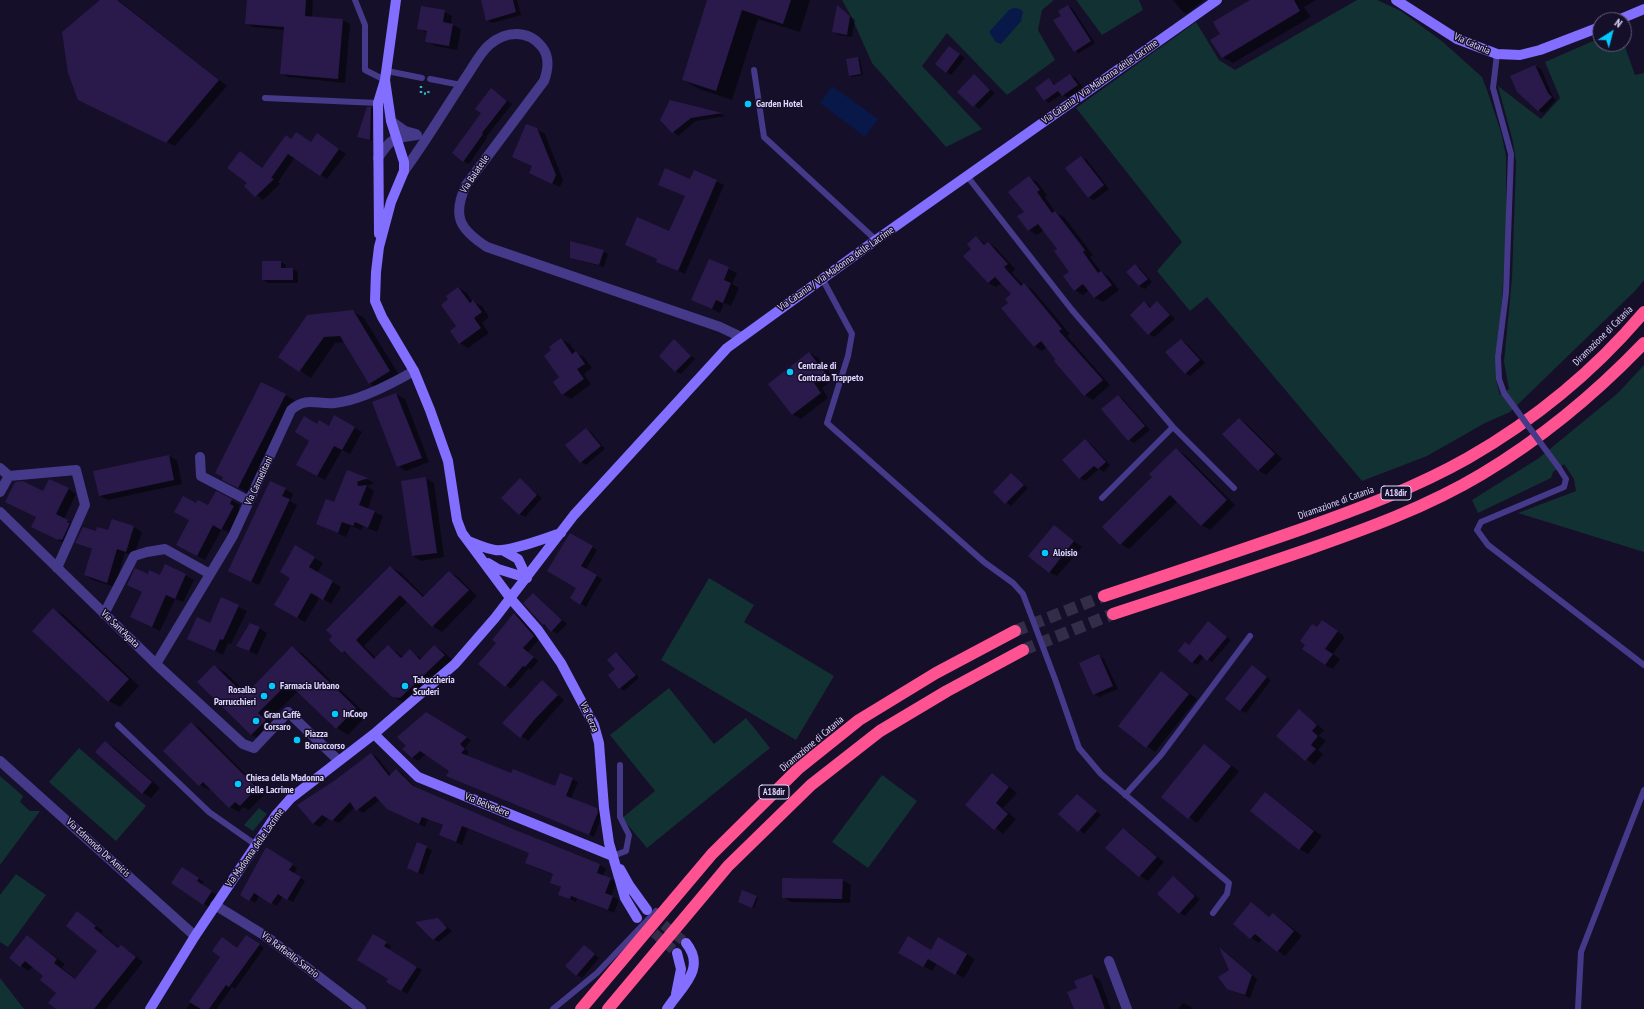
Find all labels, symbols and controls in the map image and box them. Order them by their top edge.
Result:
north arrow [1592,12,1632,52]
text: N [1612,16,1625,31]
street label: Via Catania [1452,31,1492,57]
street label: Via Catania / Via Madonna delle Lacrime [1040,37,1160,127]
place label: Garden Hotel [756,98,803,110]
marker: Garden Hotel [743,99,753,109]
street label: Via Balatelle [458,153,492,195]
street label: Via Catania / Via Madonna delle Lacrime [776,224,896,314]
street label: Diramazione di Catania [1571,304,1635,368]
place label: Centrale di Contrada Trappeto [798,360,863,384]
marker: Centrale di Contrada Trappeto [785,367,795,377]
street label: Via Carmelitani [242,455,276,507]
street label: Diramazione di Catania [1296,484,1376,522]
road number: A18dir [1381,486,1411,500]
place label: Aloisio [1053,547,1077,559]
marker: Aloisio [1040,548,1050,558]
street label: Via Sant'Agata [98,608,142,650]
place label: Tabaccheria Scuderi [413,674,455,698]
place label: Farmacia Urbano [280,680,340,692]
marker: Farmacia Urbano [267,681,277,691]
marker: Tabaccheria Scuderi [400,681,410,691]
place label: Rosalba Parrucchieri [214,684,256,708]
marker: Rosalba Parrucchieri [259,691,269,701]
street label: Via Cerza [577,700,601,734]
place label: InCoop [343,708,368,720]
place label: Gran Caffè Corsaro [264,709,301,732]
marker: InCoop [330,709,340,719]
street label: Diramazione di Catania [778,714,846,774]
marker: Gran Caffè Corsaro [251,716,261,726]
place label: Piazza Bonaccorso [305,728,345,752]
marker: Piazza Bonaccorso [292,735,302,745]
place label: Chiesa della Madonna delle Lacrime [246,772,324,796]
marker: Chiesa della Madonna delle Lacrime [233,779,243,789]
road number: A18dir [759,785,789,799]
street label: Via Belvedere [463,791,511,819]
street label: Via Madonna delle Lacrime [223,806,287,890]
street label: Via Edmondo De Amicis [64,816,132,880]
street label: Via Raffaello Sanzio [259,929,321,981]

